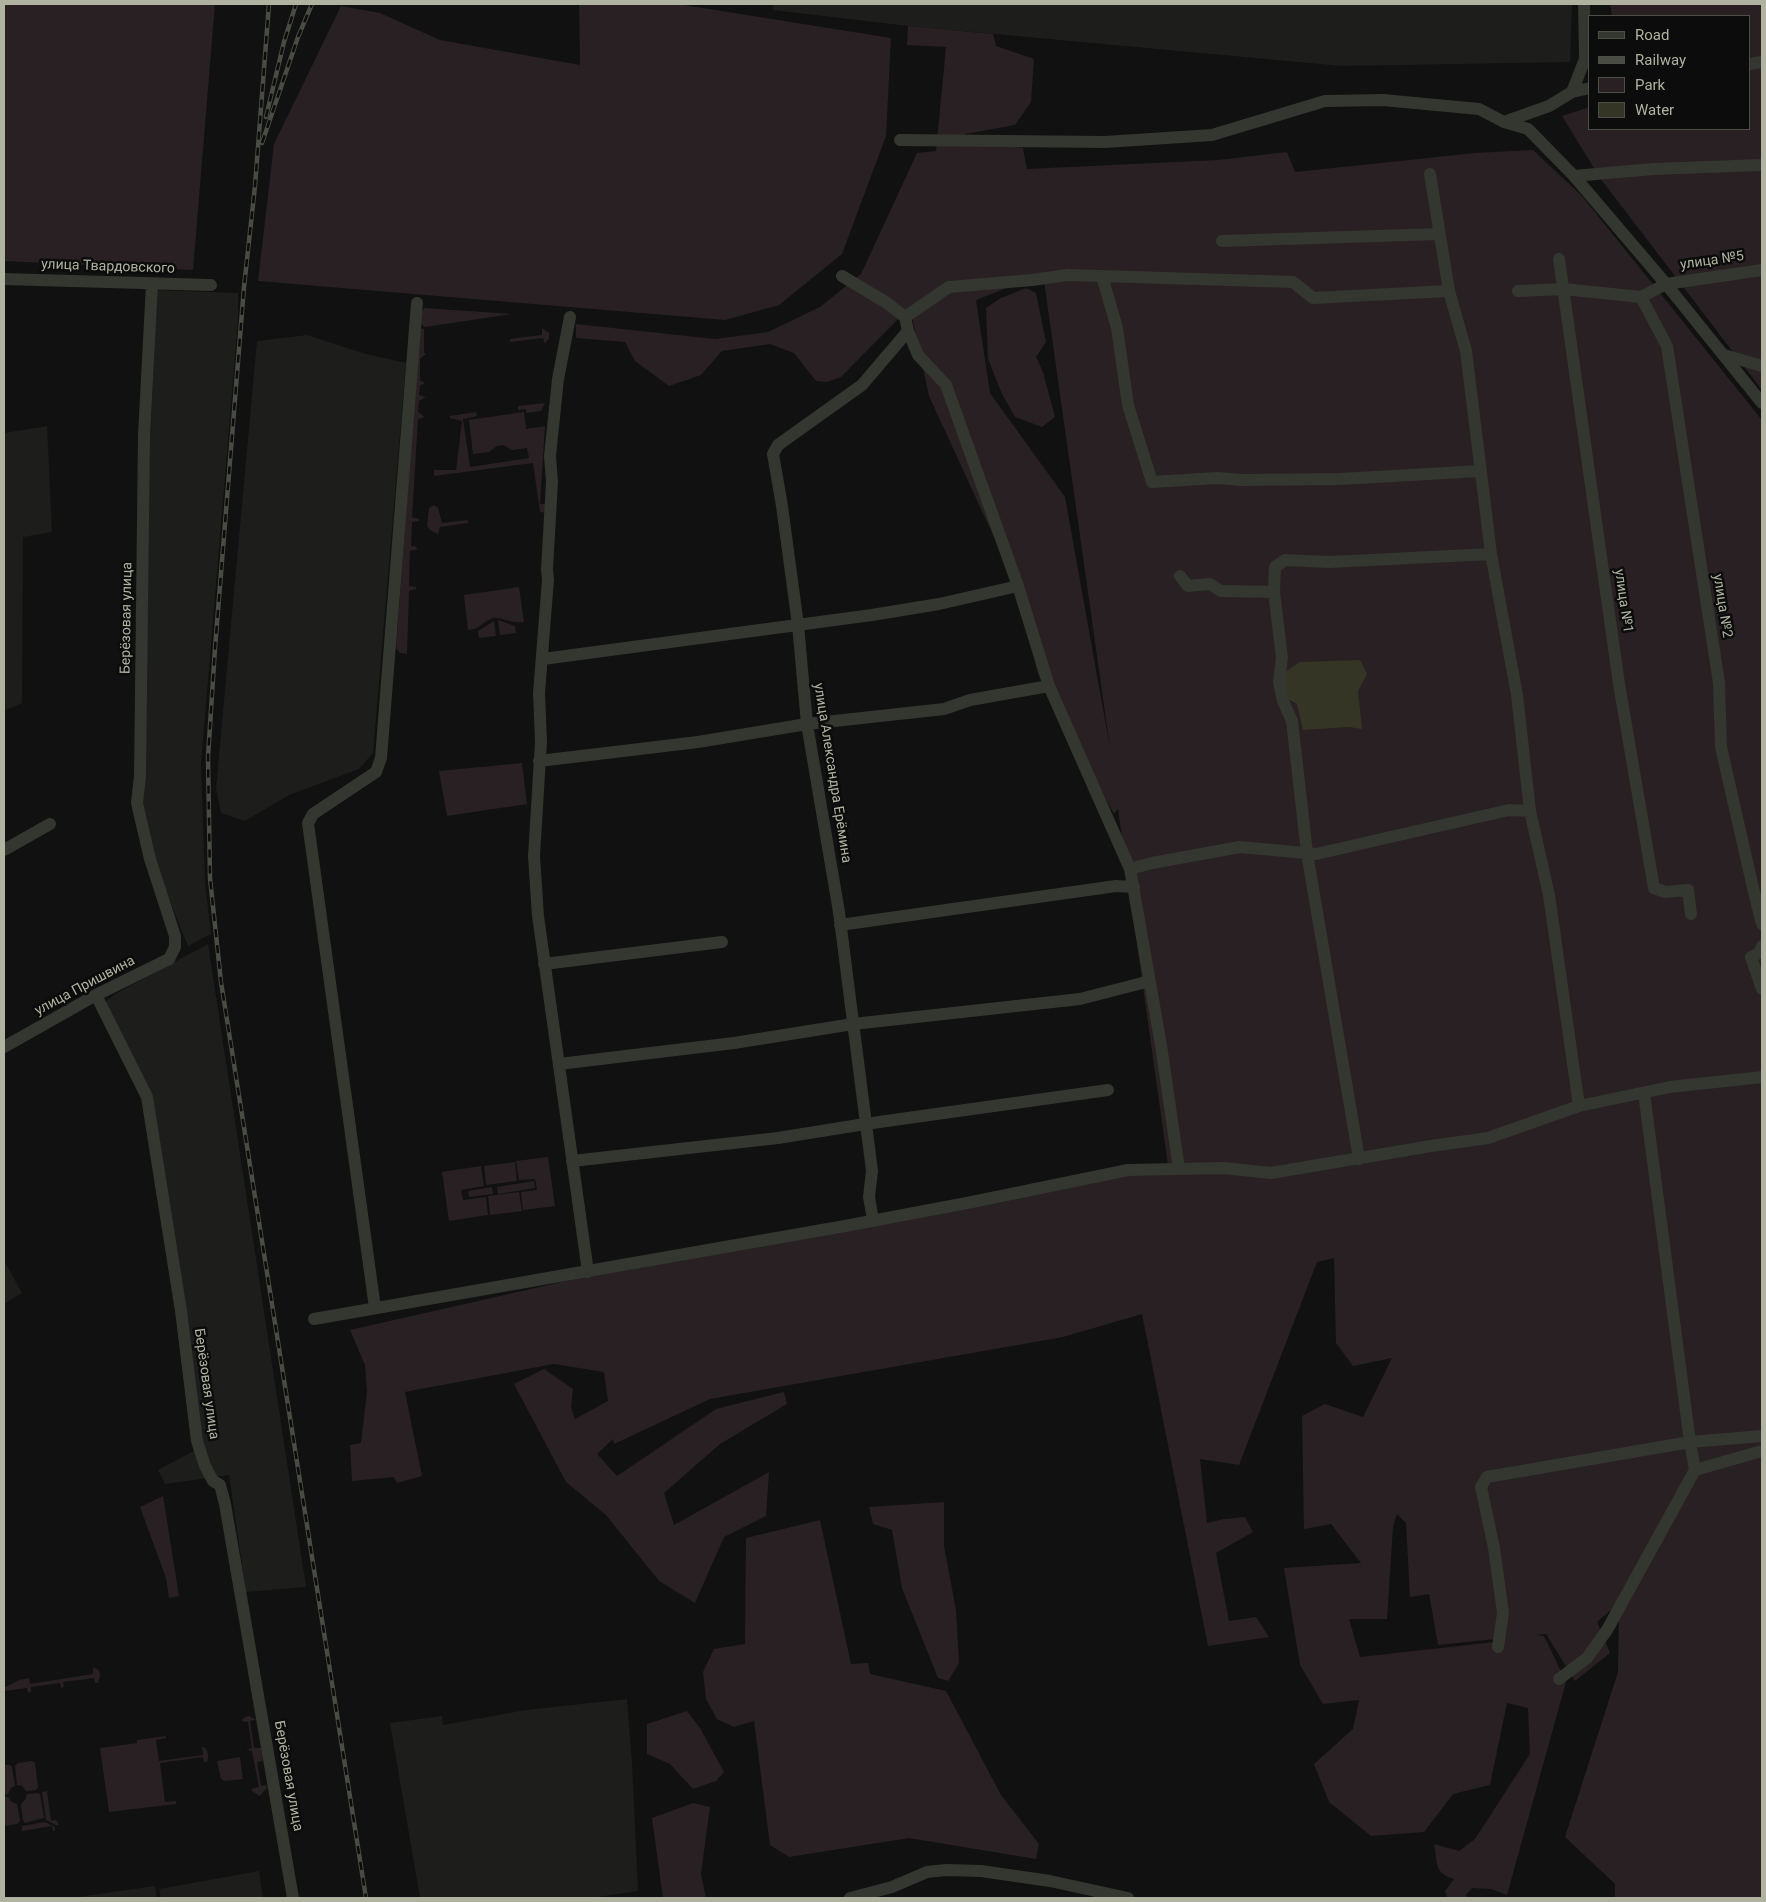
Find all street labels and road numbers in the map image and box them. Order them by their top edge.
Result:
street label: улица №5 [1679,248,1745,274]
street label: улица Твардовского [41,256,175,278]
street label: Берёзовая улица [118,562,136,674]
street label: улица №1 [1610,568,1636,634]
street label: улица №2 [1709,573,1735,639]
street label: улица Александра Ерёмина [809,682,855,864]
street label: улица Пришвина [32,953,138,1019]
street label: Берёзовая улица [190,1327,222,1441]
street label: Берёзовая улица [270,1719,306,1833]

